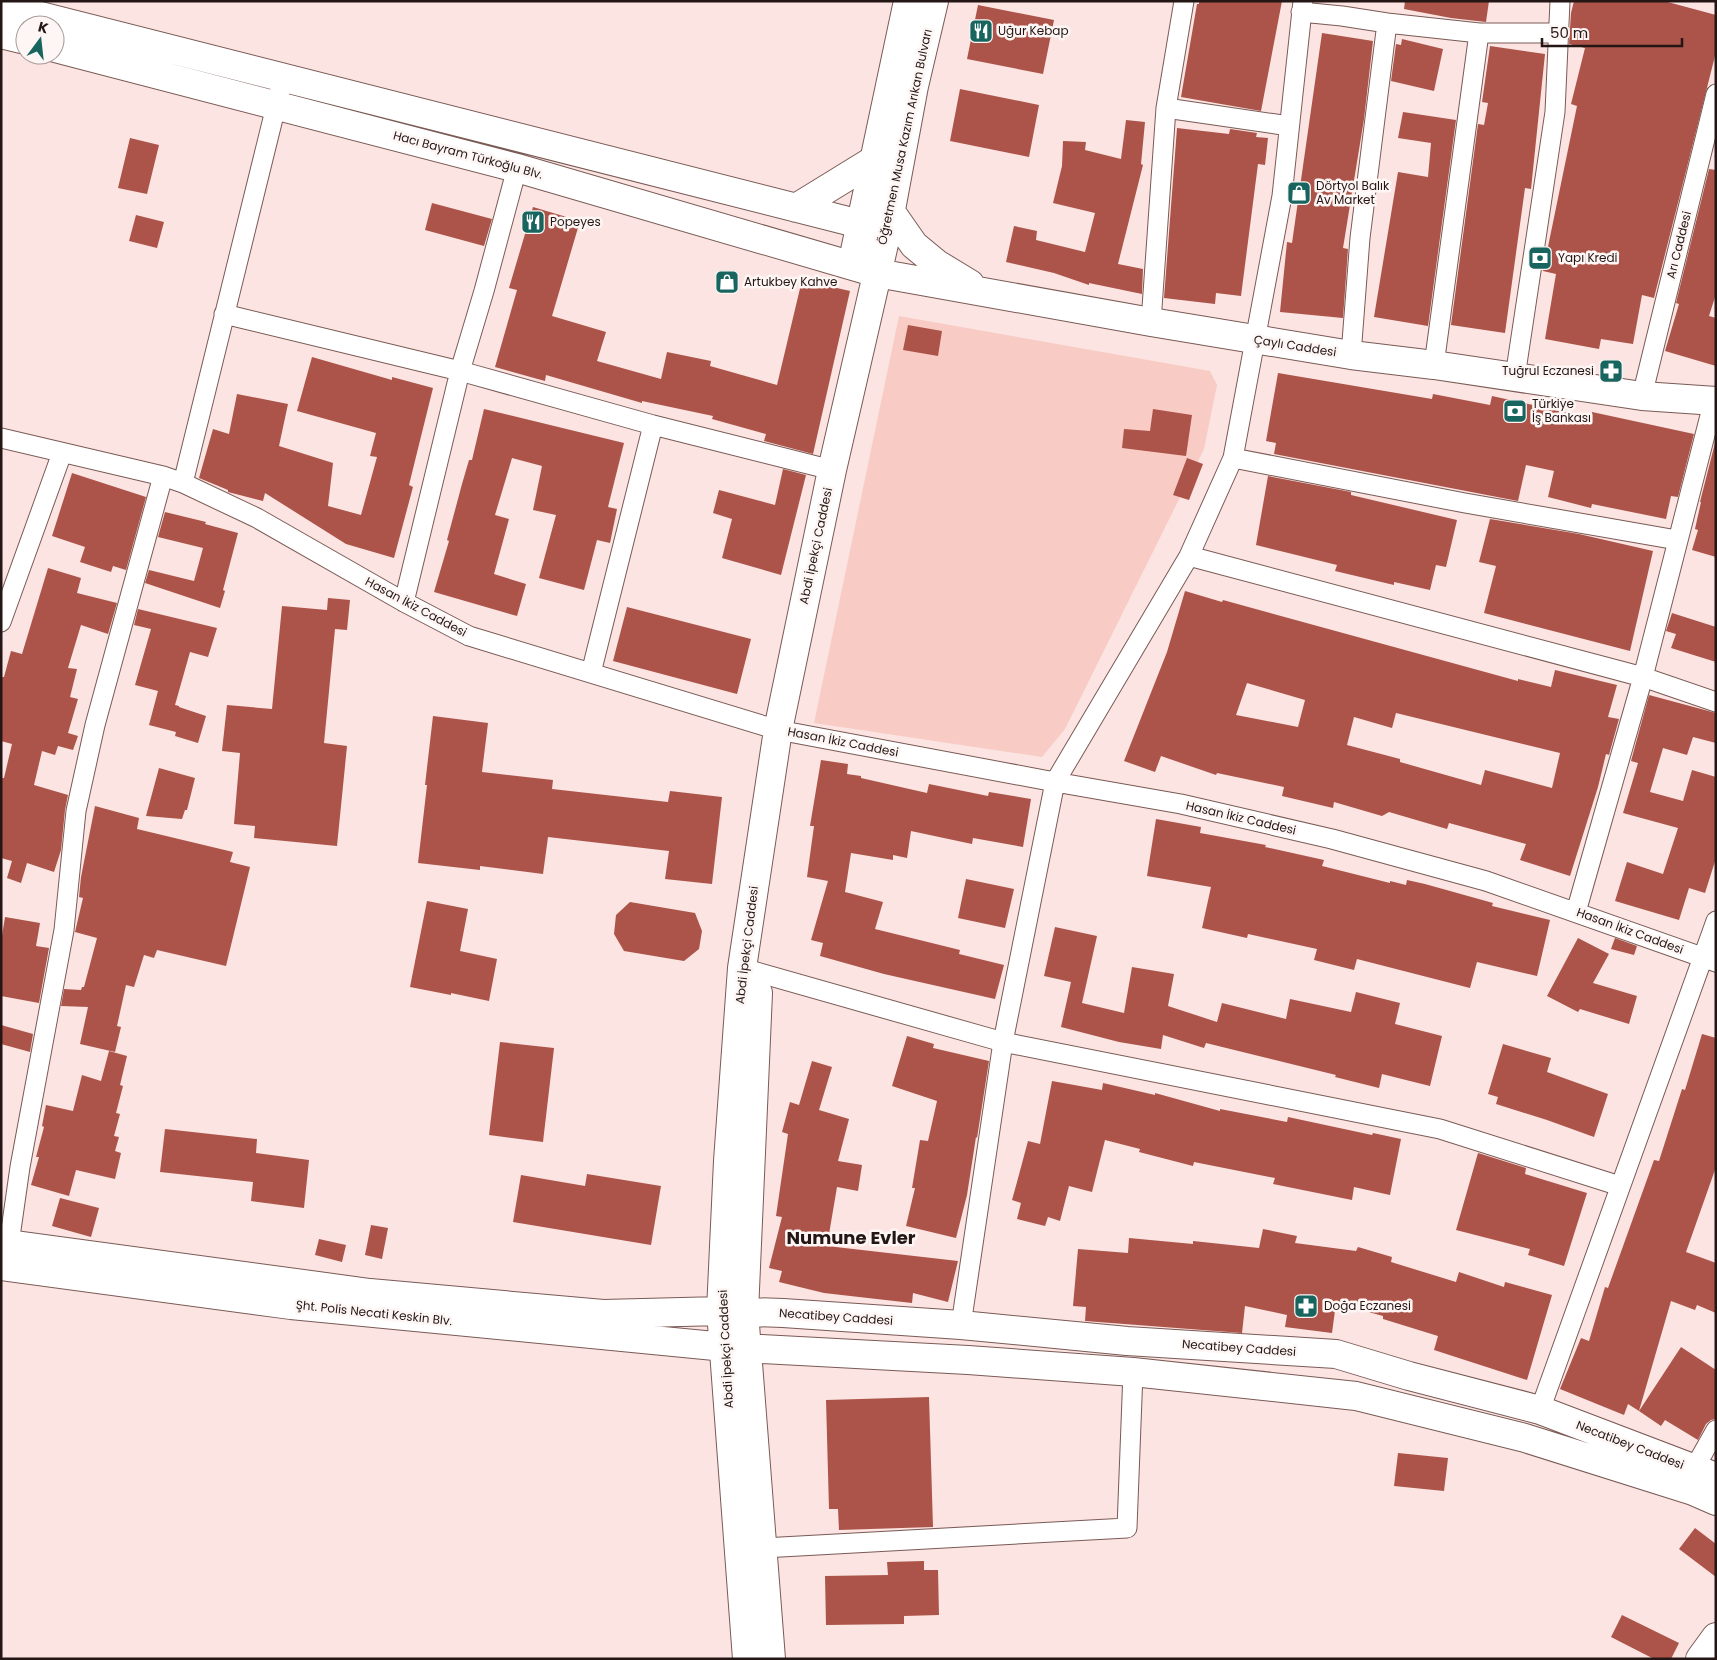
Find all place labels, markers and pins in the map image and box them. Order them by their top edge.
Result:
restaurant icon: Uğur Kebap [968,18,994,44]
place label: Uğur Kebap [998,22,1069,39]
place label: Dörtyol Balık Av Market [1316,177,1390,208]
shop icon: Dörtyol Balık Av Market [1286,180,1312,206]
restaurant icon: Popeyes [520,209,546,235]
place label: Popeyes [550,213,601,230]
bank icon: Yapı Kredi [1527,245,1553,271]
place label: Yapı Kredi [1558,249,1618,266]
shop icon: Artukbey Kahve [714,269,740,295]
place label: Artukbey Kahve [744,273,837,290]
pharmacy icon: Tuğrul Eczanesi [1598,358,1624,384]
place label: Tuğrul Eczanesi [1502,362,1594,379]
place label: Türkiye İş Bankası [1532,395,1591,426]
bank icon: Türkiye İş Bankası [1502,398,1528,424]
pharmacy icon: Doğa Eczanesi [1293,1293,1319,1319]
place label: Doğa Eczanesi [1324,1297,1411,1314]

